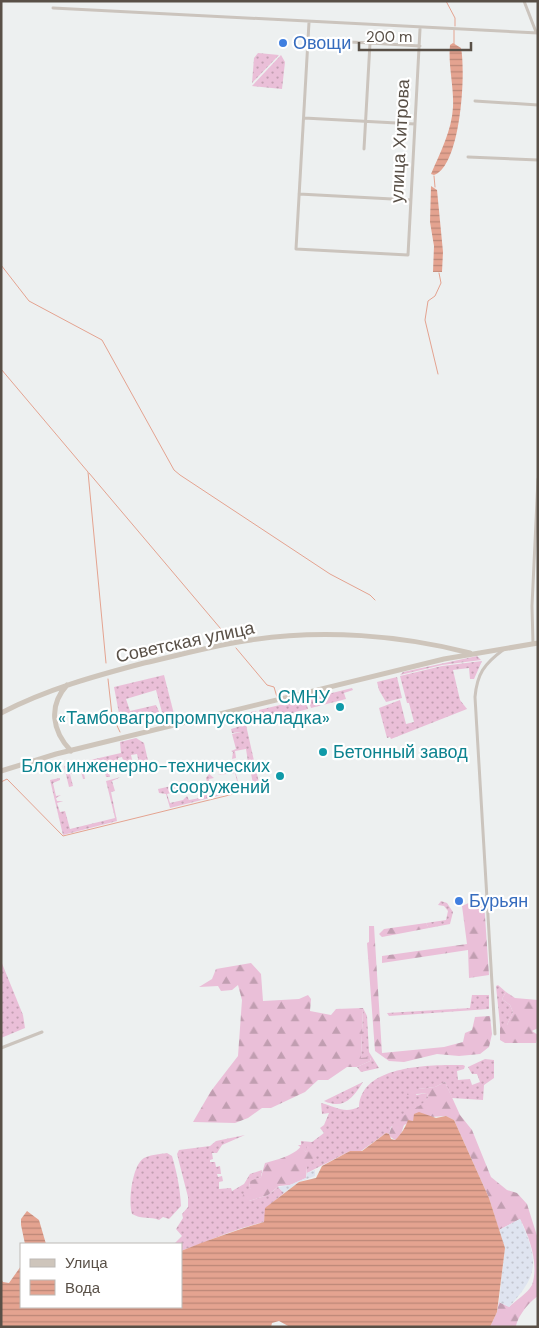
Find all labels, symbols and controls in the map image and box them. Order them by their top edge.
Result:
scale bar [359,20,472,52]
text: 200 m [366,27,412,47]
place label: Овощи [293,31,351,55]
marker: Овощи [277,37,289,49]
street label: улица Хитрова [385,77,415,204]
street label: Советская улица [113,615,257,668]
place label: СМНУ «Тамбовагропромпусконаладка» [58,685,331,730]
marker: СМНУ «Тамбовагропромпусконаладка» [334,701,346,713]
place label: Бетонный завод [333,740,468,764]
marker: Бетонный завод [317,746,329,758]
place label: Блок инженерно-технических сооружений [21,754,270,799]
marker: Блок инженерно-технических сооружений [274,770,286,782]
place label: Бурьян [469,889,528,913]
marker: Бурьян [453,895,465,907]
legend [20,1243,182,1308]
text: Улица [65,1253,108,1273]
text: Вода [65,1278,101,1298]

